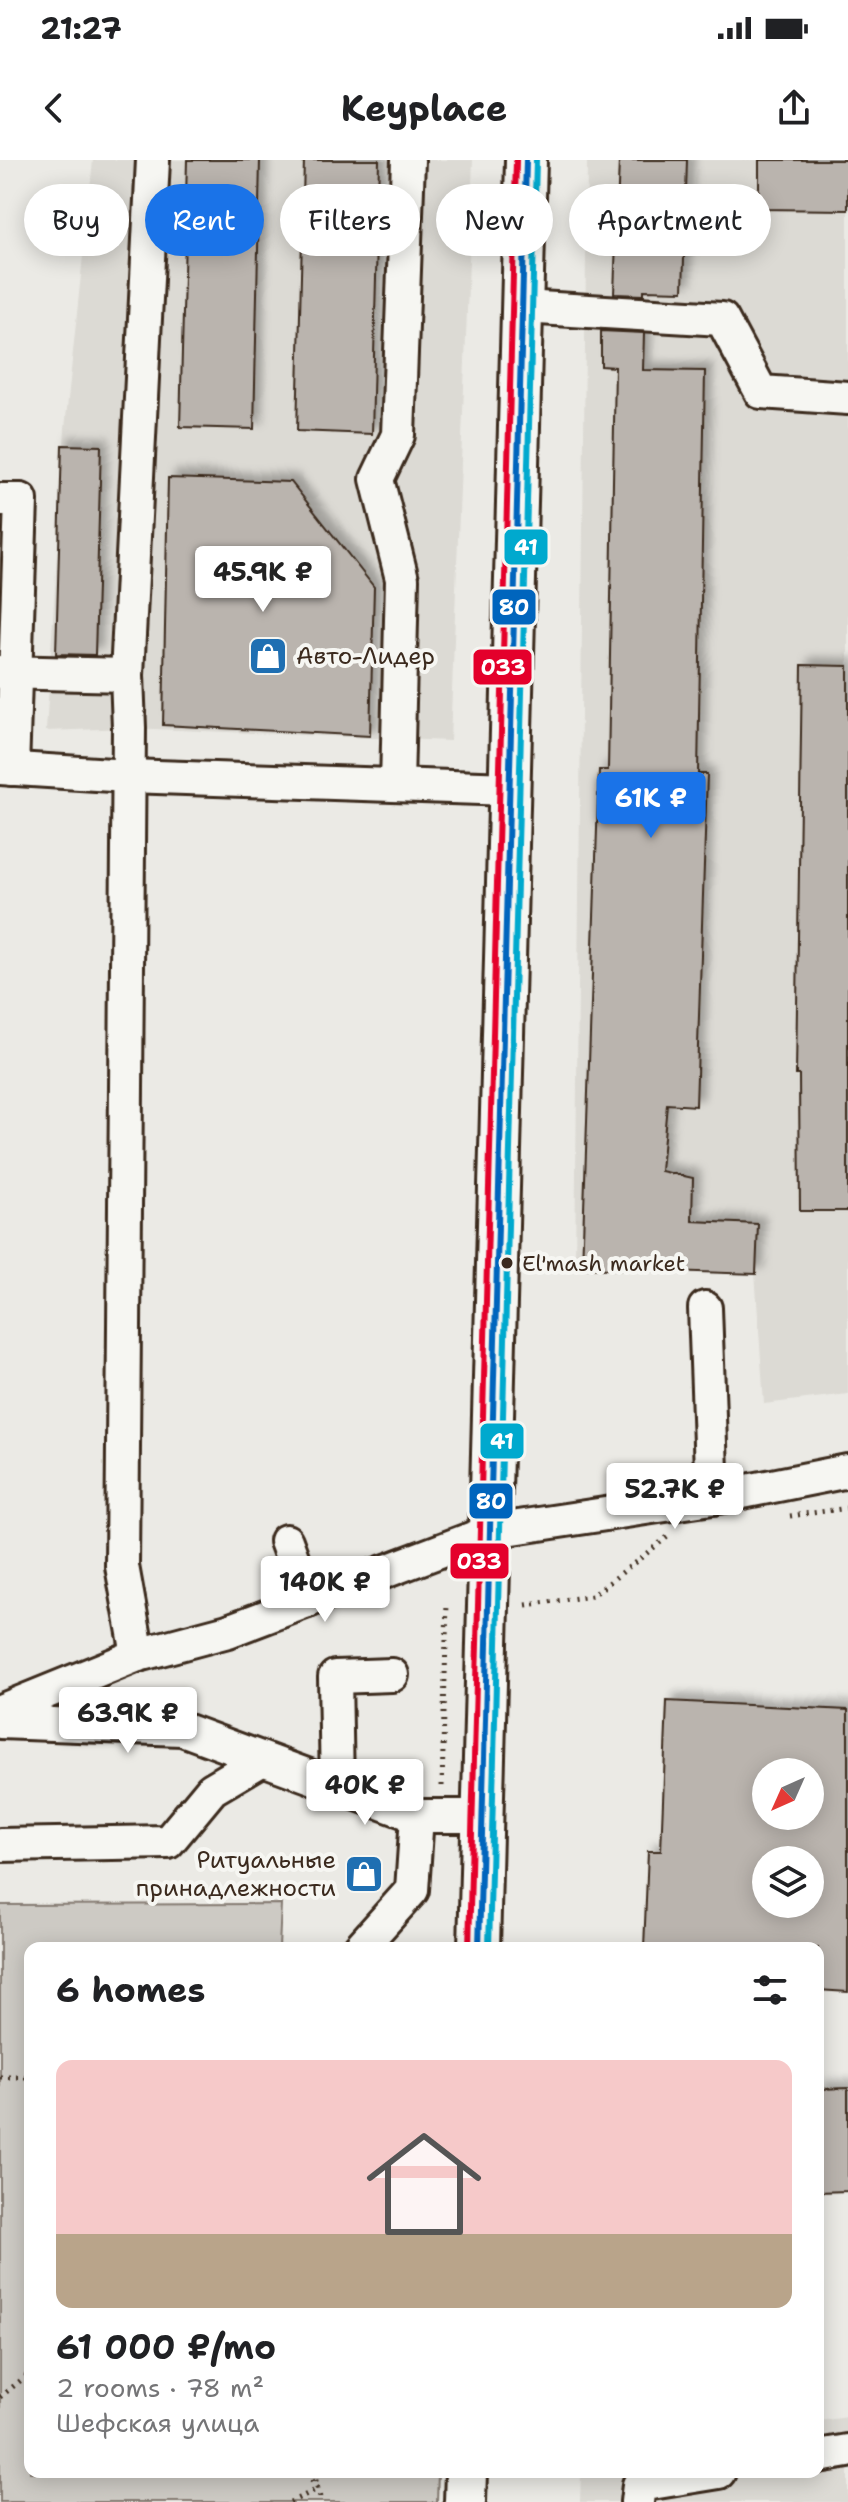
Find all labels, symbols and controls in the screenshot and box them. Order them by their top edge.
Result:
text: 21:27 [40,8,122,49]
text: Keyplace [341,84,507,133]
icon: back [32,86,76,130]
icon: share [772,86,816,130]
chip: Buy [24,184,129,256]
chip: Rent [145,184,264,256]
chip: Filters [280,184,420,256]
chip: New [436,184,553,256]
chip: Apartment [569,184,771,256]
line badge: 41 [503,528,549,566]
text: 41 [514,533,538,562]
pin: 45.9K ₽ [189,546,337,614]
text: 45.9K ₽ [213,554,313,589]
line badge: 80 [491,588,537,626]
text: 80 [499,593,529,622]
shop icon: Авто-Лидер [247,635,289,677]
place label: Авто-Лидер [296,640,435,672]
line badge: 033 [472,648,533,686]
text: 033 [480,653,526,682]
pin: 61K ₽ [595,772,707,840]
text: 61K ₽ [615,780,687,815]
place label: El'mash market [522,1249,685,1278]
marker: El'mash market [499,1255,515,1271]
line badge: 41 [479,1422,525,1460]
text: 41 [490,1427,514,1456]
pin: 52.7K ₽ [601,1463,749,1531]
text: 52.7K ₽ [624,1471,726,1506]
line badge: 80 [468,1482,514,1520]
text: 80 [476,1487,506,1516]
line badge: 033 [449,1542,510,1580]
text: 033 [456,1547,502,1576]
pin: 140K ₽ [260,1556,390,1624]
text: 140K ₽ [279,1564,371,1599]
pin: 63.9K ₽ [54,1687,202,1755]
text: 63.9K ₽ [77,1695,179,1730]
north arrow [752,1758,824,1830]
map controls [752,1758,824,1918]
pin: 40K ₽ [309,1759,421,1827]
text: 40K ₽ [324,1767,406,1802]
place label: Ритуальные принадлежности [136,1844,336,1904]
button: layers [752,1846,824,1918]
shop icon: Ритуальные принадлежности [343,1853,385,1895]
text: 6 homes [56,1967,205,2013]
icon: filters [748,1968,792,2012]
icon: home [352,2112,496,2256]
text: 61 000 ₽/mo [56,2324,276,2370]
text: 2 rooms · 78 m² [56,2370,264,2405]
text: Шефская улица [56,2405,259,2440]

